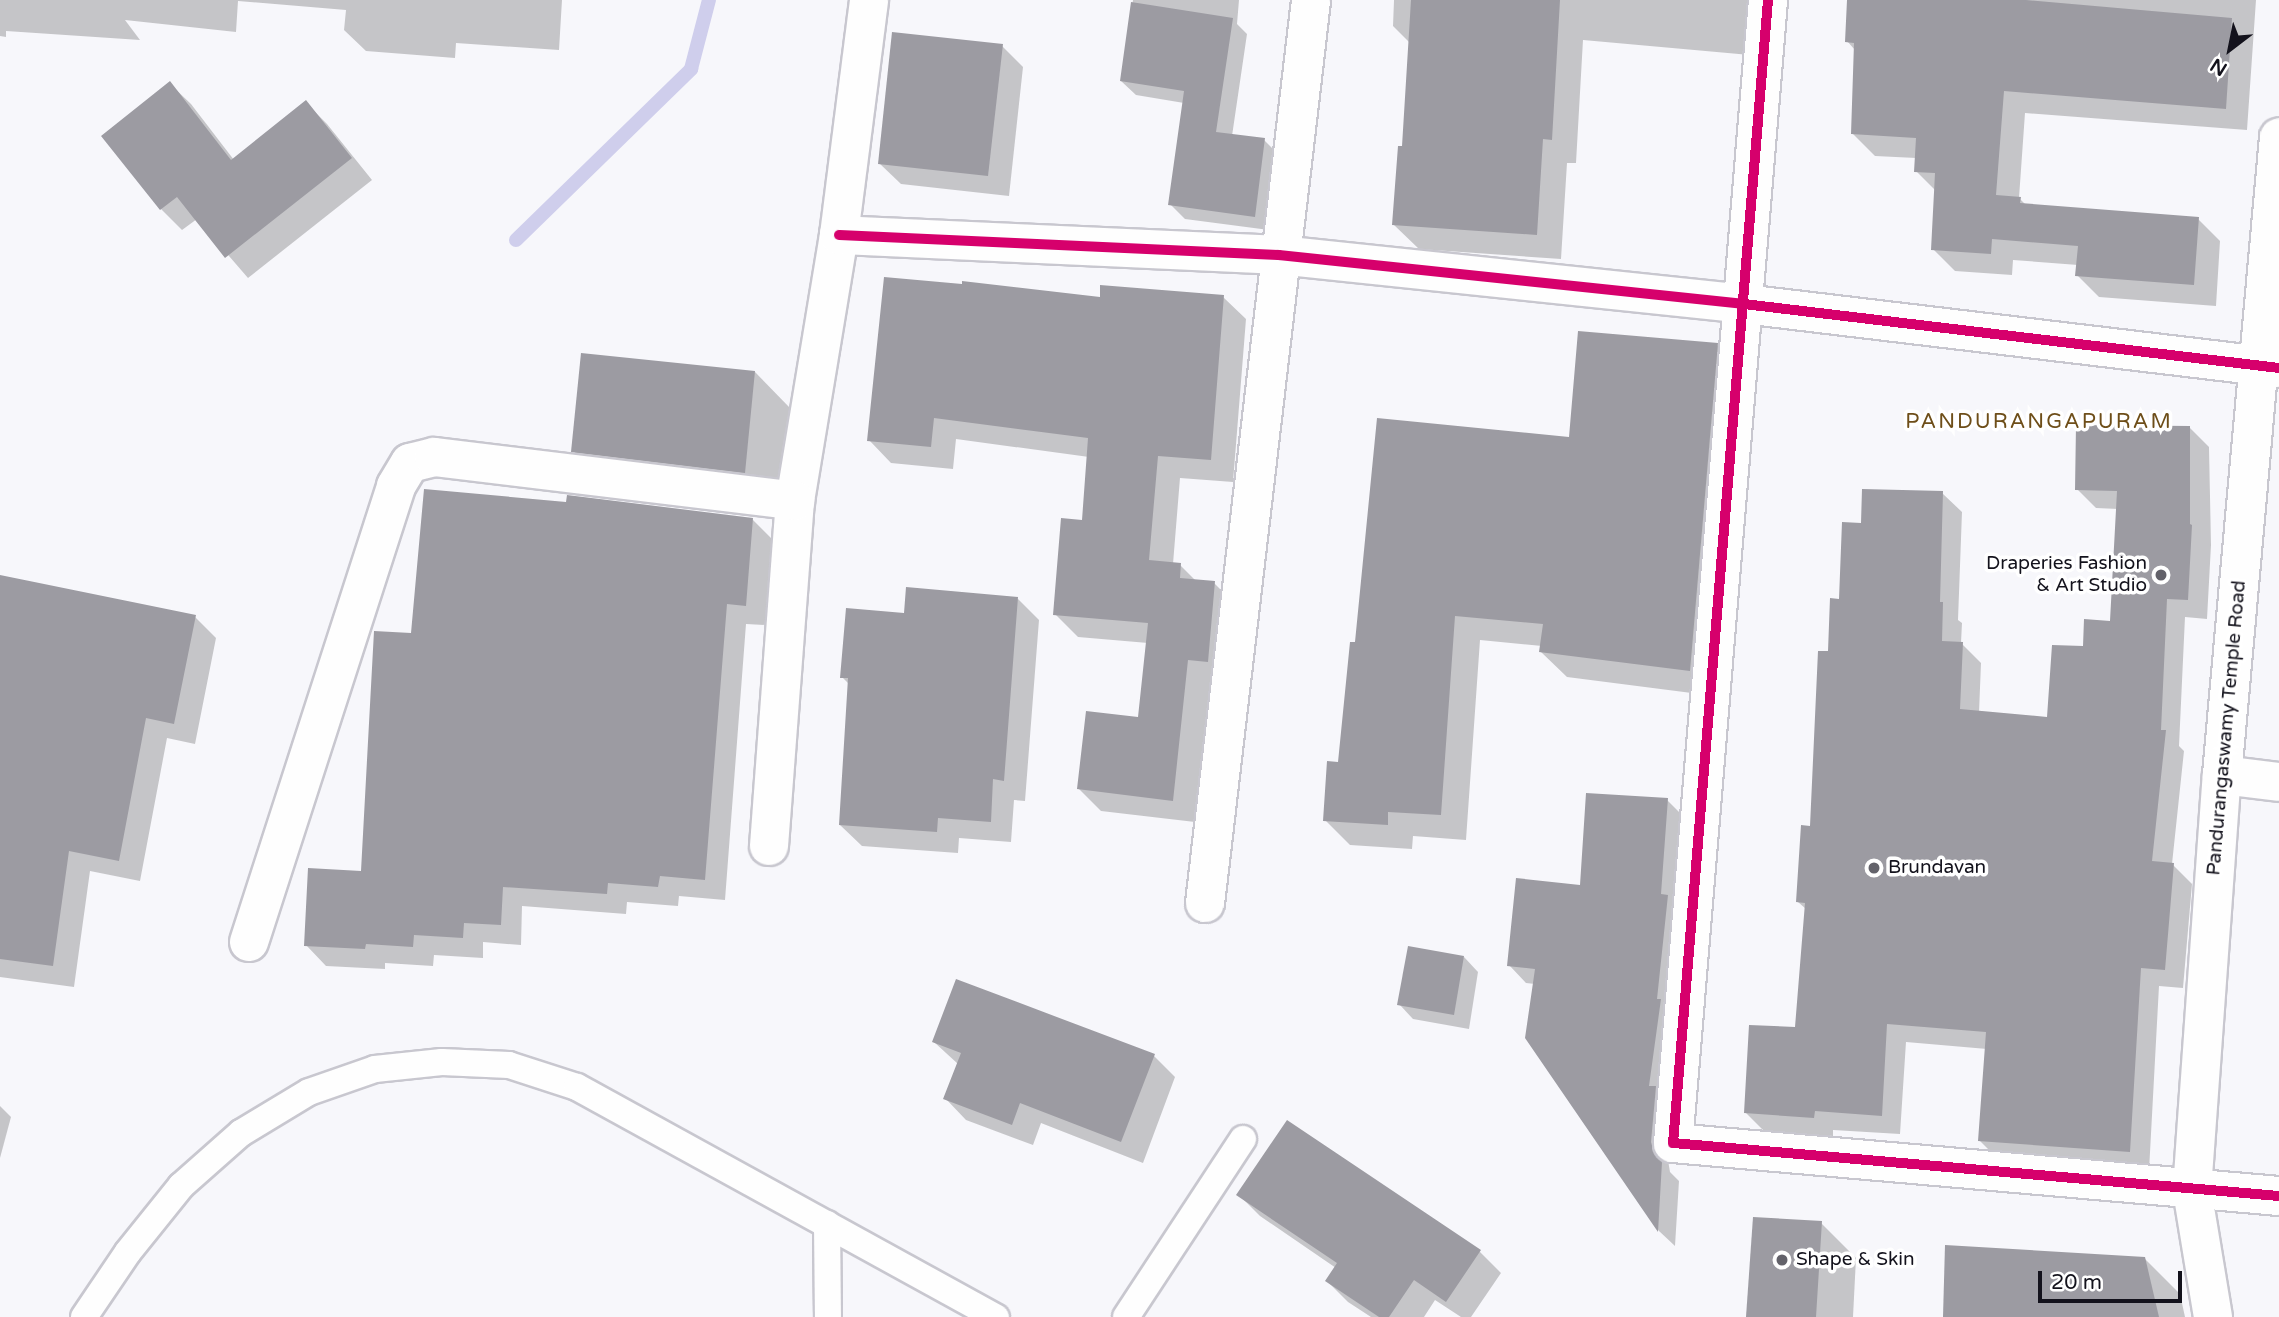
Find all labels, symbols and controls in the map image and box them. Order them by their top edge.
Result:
north arrow [2195,14,2265,84]
text: N [2207,53,2231,80]
district label: PANDURANGAPURAM [1907,409,2171,435]
place label: Draperies Fashion & Art Studio [1986,553,2147,597]
marker: Draperies Fashion & Art Studio [2153,567,2169,583]
street label: Pandurangaswamy Temple Road [2203,580,2251,876]
place label: Brundavan [1888,857,1986,879]
marker: Brundavan [1866,860,1882,876]
place label: Shape & Skin [1796,1249,1915,1271]
marker: Shape & Skin [1774,1252,1790,1268]
scale bar [2041,1258,2184,1302]
text: 20 m [2051,1270,2102,1295]

